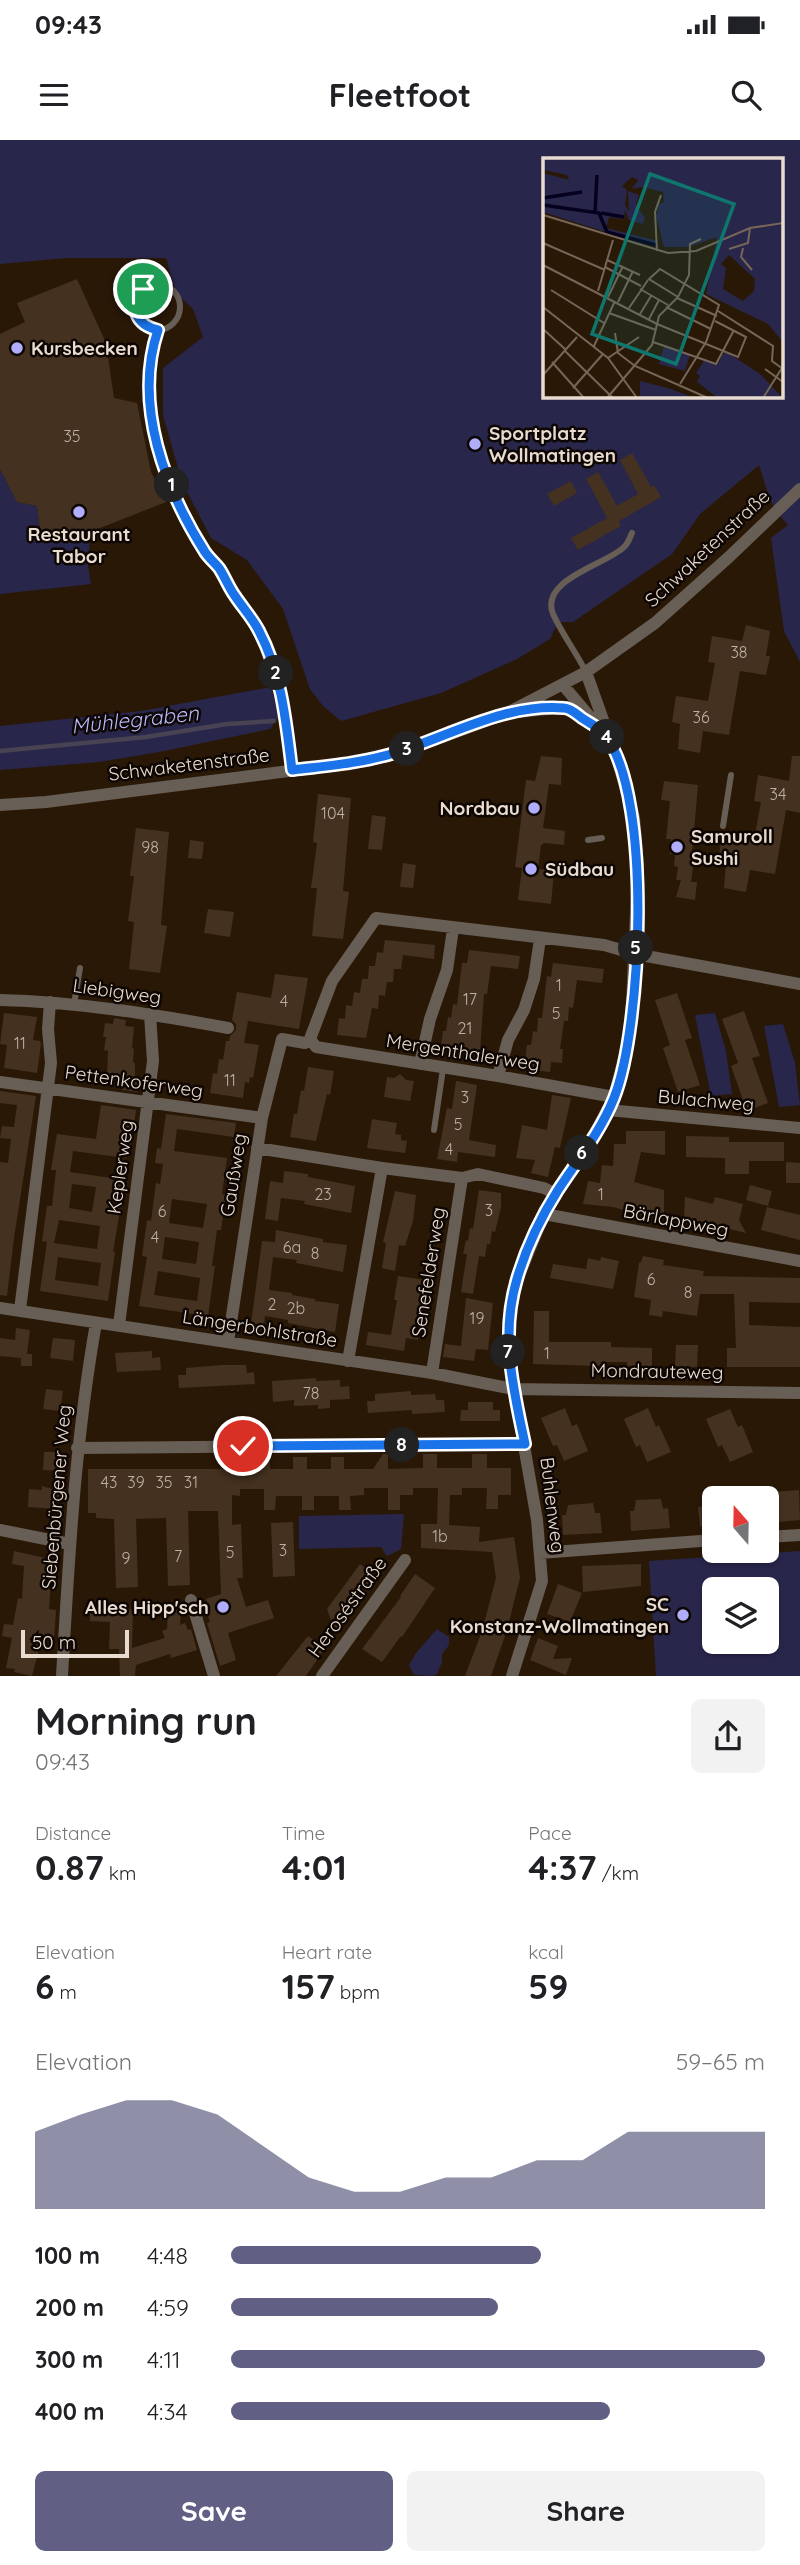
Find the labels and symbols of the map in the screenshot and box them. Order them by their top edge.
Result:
inset map [543,158,782,397]
pin [113,259,173,319]
place label: Kursbecken [31,336,138,360]
marker: Kursbecken [9,340,25,356]
place label: Sportplatz Wollmatingen [489,421,616,467]
house number: 35 [63,426,81,446]
marker: Sportplatz Wollmatingen [467,436,483,452]
pin: 1 [154,468,190,502]
street label: Schwaketenstraße [640,484,774,612]
marker: Restaurant Tabor [71,504,87,520]
place label: Restaurant Tabor [27,522,131,568]
house number: 38 [730,642,748,662]
pin: 2 [258,656,294,690]
water label: Mühlegraben [70,699,201,739]
house number: 36 [693,707,710,727]
pin: 4 [590,720,624,754]
pin: 3 [390,732,424,766]
street label: Schwaketenstraße [107,742,271,786]
house number: 34 [770,784,786,804]
place label: Nordbau [440,796,520,820]
marker: Nordbau [526,800,542,816]
house number: 104 [321,803,345,823]
place label: Samuroll Sushi [691,824,773,870]
house number: 98 [141,837,159,857]
marker: Samuroll Sushi [669,839,685,855]
place label: Südbau [545,857,614,881]
marker: Südbau [523,861,539,877]
pin: 5 [618,930,654,966]
street label: Liebigweg [71,973,163,1009]
house number: 1 [556,975,562,995]
house number: 17 [463,989,477,1009]
house number: 4 [280,991,288,1011]
house number: 5 [552,1003,560,1023]
house number: 21 [458,1018,472,1038]
street label: Mergenthalerweg [384,1028,542,1076]
house number: 11 [14,1033,26,1053]
street label: Pettenkoferweg [63,1059,205,1103]
house number: 11 [224,1070,236,1090]
street label: Bulachweg [657,1084,755,1116]
house number: 3 [461,1087,469,1107]
house number: 5 [454,1114,462,1134]
street label: Keplerweg [102,1118,138,1216]
street label: Gaußweg [215,1132,251,1218]
pin: 6 [564,1136,600,1170]
house number: 4 [445,1139,453,1159]
house number: 23 [314,1184,332,1204]
house number: 1 [598,1184,604,1204]
street label: Bärlappweg [621,1198,731,1242]
house number: 3 [485,1200,493,1220]
house number: 6 [158,1201,167,1221]
street label: Senefelderweg [406,1205,450,1339]
house number: 4 [151,1227,159,1247]
house number: 6a [283,1237,301,1257]
house number: 8 [311,1243,319,1263]
house number: 6 [647,1269,656,1289]
house number: 8 [684,1282,692,1302]
house number: 2 [268,1294,277,1314]
house number: 2b [287,1298,305,1318]
street label: Längerbohlstraße [181,1304,339,1352]
house number: 19 [470,1308,484,1328]
pin: 7 [490,1334,526,1370]
house number: 1 [544,1343,550,1363]
street label: Mondrauteweg [590,1358,724,1384]
house number: 78 [303,1383,319,1403]
street label: Siebenbürgener Weg [36,1404,76,1590]
pin [213,1416,273,1476]
pin: 8 [384,1428,420,1462]
street label: Buhlenweg [535,1456,571,1554]
house number: 43 [101,1472,117,1492]
house number: 39 [127,1472,145,1492]
house number: 35 [155,1472,173,1492]
house number: 31 [184,1472,198,1492]
north arrow [702,1486,779,1563]
house number: 1b [432,1526,448,1546]
house number: 3 [279,1540,287,1560]
house number: 5 [226,1542,234,1562]
house number: 7 [174,1546,182,1566]
house number: 9 [122,1548,131,1568]
street label: Heroséstraße [302,1552,392,1662]
place label: SC Konstanz-Wollmatingen [450,1592,669,1638]
place label: Alles Hipp'sch [85,1595,209,1619]
marker: Alles Hipp'sch [215,1599,231,1615]
marker: SC Konstanz-Wollmatingen [675,1607,691,1623]
scale bar [21,1627,130,1659]

